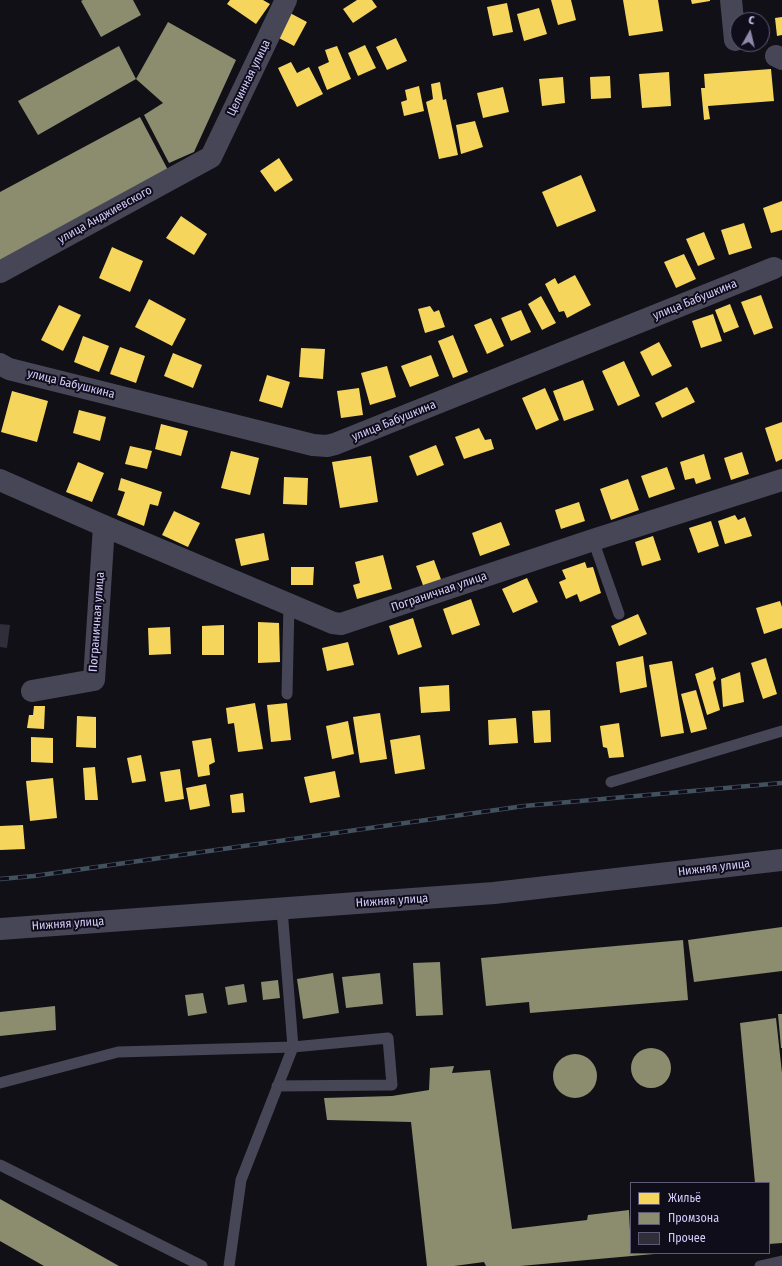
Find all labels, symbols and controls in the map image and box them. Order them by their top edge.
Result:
north arrow [730,12,770,52]
text: С [748,14,755,27]
street label: Целинная улица [224,37,274,119]
street label: улица Анджиевского [55,183,155,247]
street label: улица Бабушкина [651,277,739,323]
street label: улица Бабушкина [26,366,116,402]
street label: улица Бабушкина [350,398,438,444]
street label: Пограничная улица [389,569,489,615]
street label: Пограничная улица [86,572,108,672]
street label: Нижняя улица [677,856,751,880]
street label: Нижняя улица [355,891,429,911]
street label: Нижняя улица [31,914,105,934]
legend [630,1182,770,1254]
text: Жильё [668,1191,701,1205]
text: Промзона [668,1211,719,1225]
text: Прочее [668,1231,706,1245]

